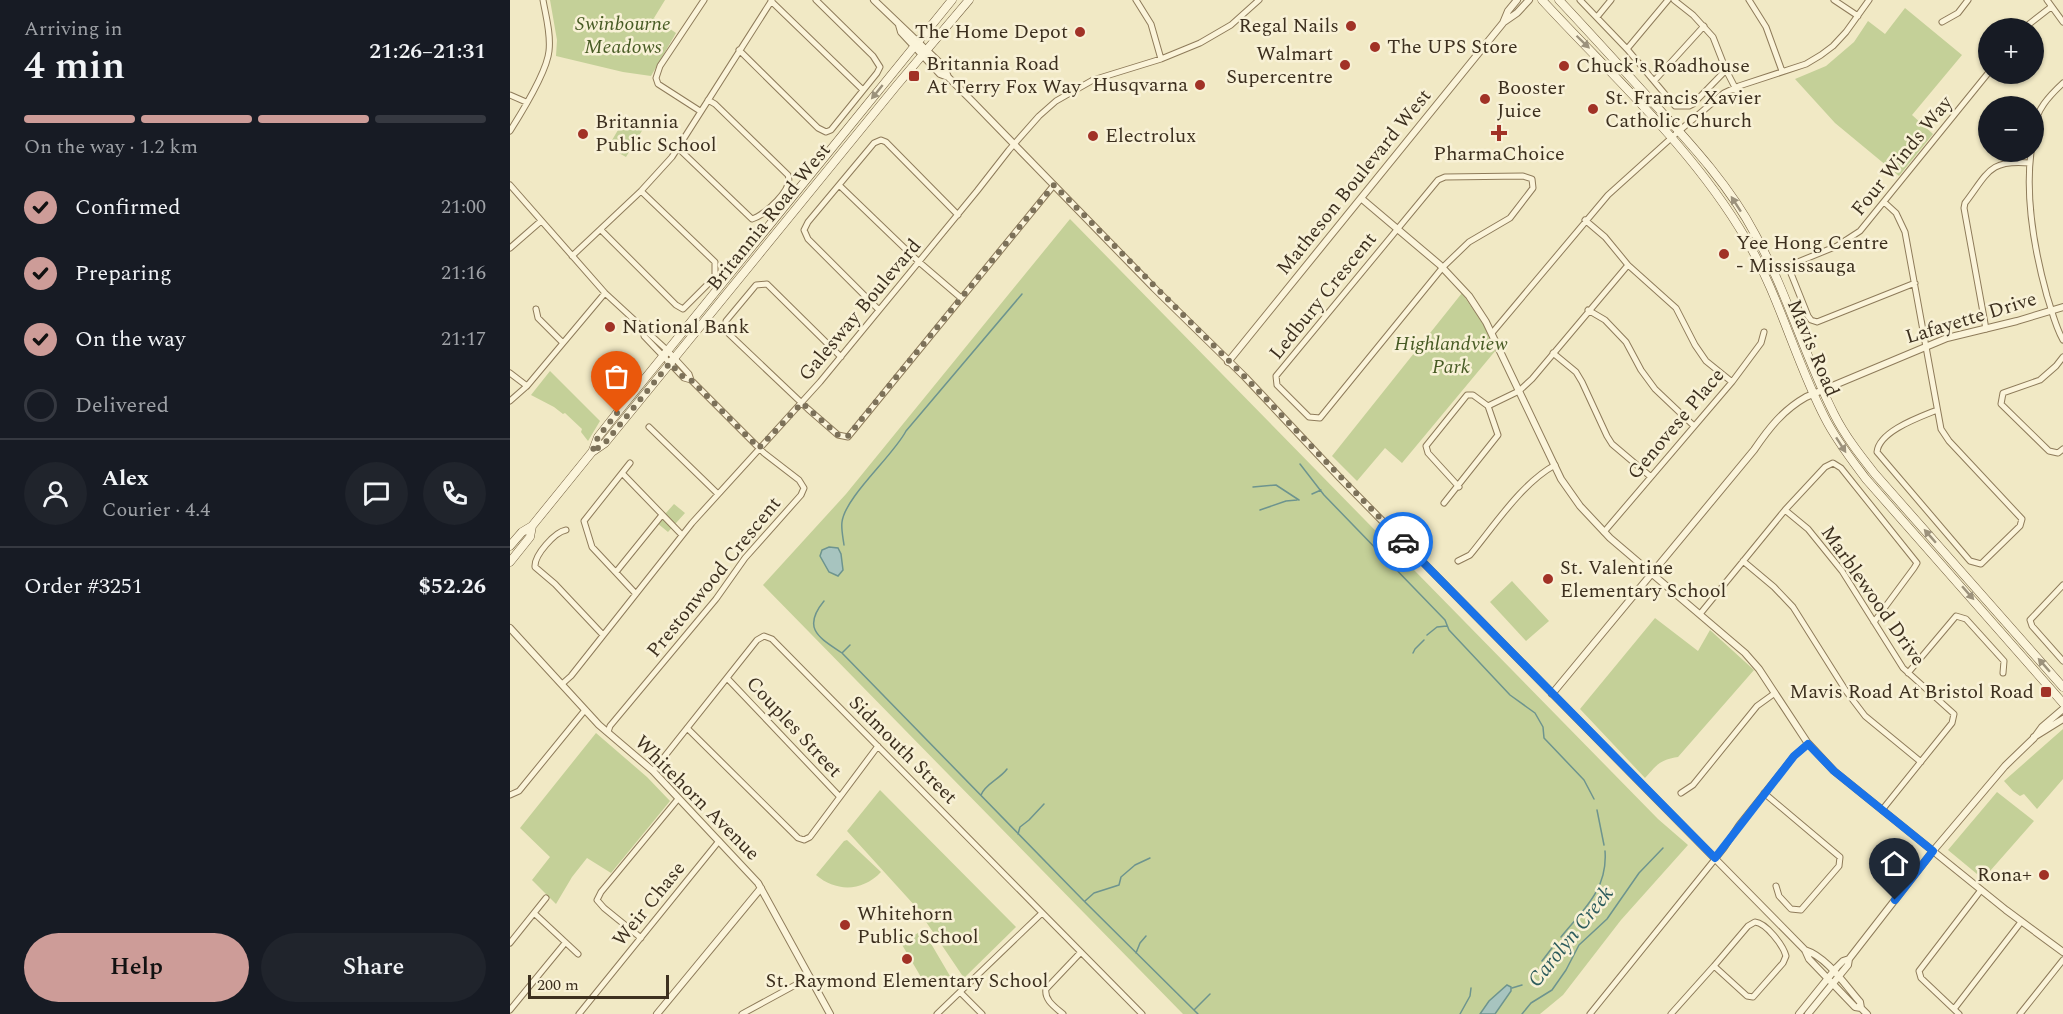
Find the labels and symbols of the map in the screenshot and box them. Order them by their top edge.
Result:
park label: Swinbourne Meadows [575,9,671,62]
place label: Regal Nails [1238,11,1339,41]
place label: The Home Depot [915,17,1068,47]
marker: Regal Nails [1344,19,1358,33]
marker: The Home Depot [1073,25,1087,39]
place label: The UPS Store [1387,32,1518,62]
one-way arrow [1575,35,1590,49]
place label: Walmart Supercentre [1226,39,1333,92]
marker: The UPS Store [1368,40,1382,54]
place label: Britannia Road At Terry Fox Way [926,49,1082,102]
place label: Chuck's Roadhouse [1576,51,1750,81]
marker: Walmart Supercentre [1338,58,1352,72]
marker: Chuck's Roadhouse [1557,59,1571,73]
marker: Britannia Road At Terry Fox Way [907,69,921,83]
place label: Husqvarna [1092,70,1188,100]
place label: Booster Juice [1497,73,1565,126]
marker: Husqvarna [1193,78,1207,92]
street label: Matheson Boulevard West [1269,82,1439,282]
place label: St. Francis Xavier Catholic Church [1605,83,1761,136]
one-way arrow [871,84,884,100]
street label: Four Winds Way [1844,88,1961,223]
marker: Booster Juice [1478,92,1492,106]
marker: St. Francis Xavier Catholic Church [1586,102,1600,116]
place label: Britannia Public School [595,107,717,160]
place label: Electrolux [1105,121,1196,151]
marker: PharmaChoice [1492,126,1506,140]
marker: Britannia Public School [576,127,590,141]
marker: Electrolux [1086,129,1100,143]
street label: Britannia Road West [700,136,838,298]
place label: PharmaChoice [1433,139,1565,169]
one-way arrow [1731,196,1742,212]
street label: Ledbury Crescent [1262,225,1384,367]
place label: Yee Hong Centre - Mississauga [1736,228,1889,281]
street label: Galesway Boulevard [791,232,929,388]
marker: Yee Hong Centre - Mississauga [1717,247,1731,261]
street label: Lafayette Drive [1902,284,2040,352]
street label: Mavis Road [1779,294,1847,402]
place label: National Bank [622,312,750,342]
marker: National Bank [603,320,617,334]
park label: Highlandview Park [1394,329,1508,382]
pin [591,351,642,413]
street label: Genovese Place [1620,362,1732,486]
one-way arrow [1835,437,1846,453]
street label: Prestonwood Crescent [639,490,789,664]
courier [1373,512,1433,572]
street label: Marblewood Drive [1813,520,1933,672]
one-way arrow [1924,529,1937,544]
place label: St. Valentine Elementary School [1560,553,1726,606]
marker: St. Valentine Elementary School [1541,572,1555,586]
one-way arrow [1961,585,1974,601]
one-way arrow [2038,658,2051,673]
street label: Couples Street [739,669,849,785]
place label: Mavis Road At Bristol Road [1789,677,2034,707]
marker: Mavis Road At Bristol Road [2039,685,2053,699]
street label: Sidmouth Street [842,689,964,811]
street label: Whitehorn Avenue [627,728,767,868]
pin [1869,838,1920,900]
street label: Weir Chase [605,855,693,953]
place label: Rona+ [1977,860,2032,890]
marker: Rona+ [2037,868,2051,882]
water label: Carolyn Creek [1520,879,1622,995]
place label: Whitehorn Public School [857,899,979,952]
marker: Whitehorn Public School [838,918,852,932]
marker: St. Raymond Elementary School [900,952,914,966]
place label: St. Raymond Elementary School [766,966,1048,996]
scale bar [528,972,669,1000]

